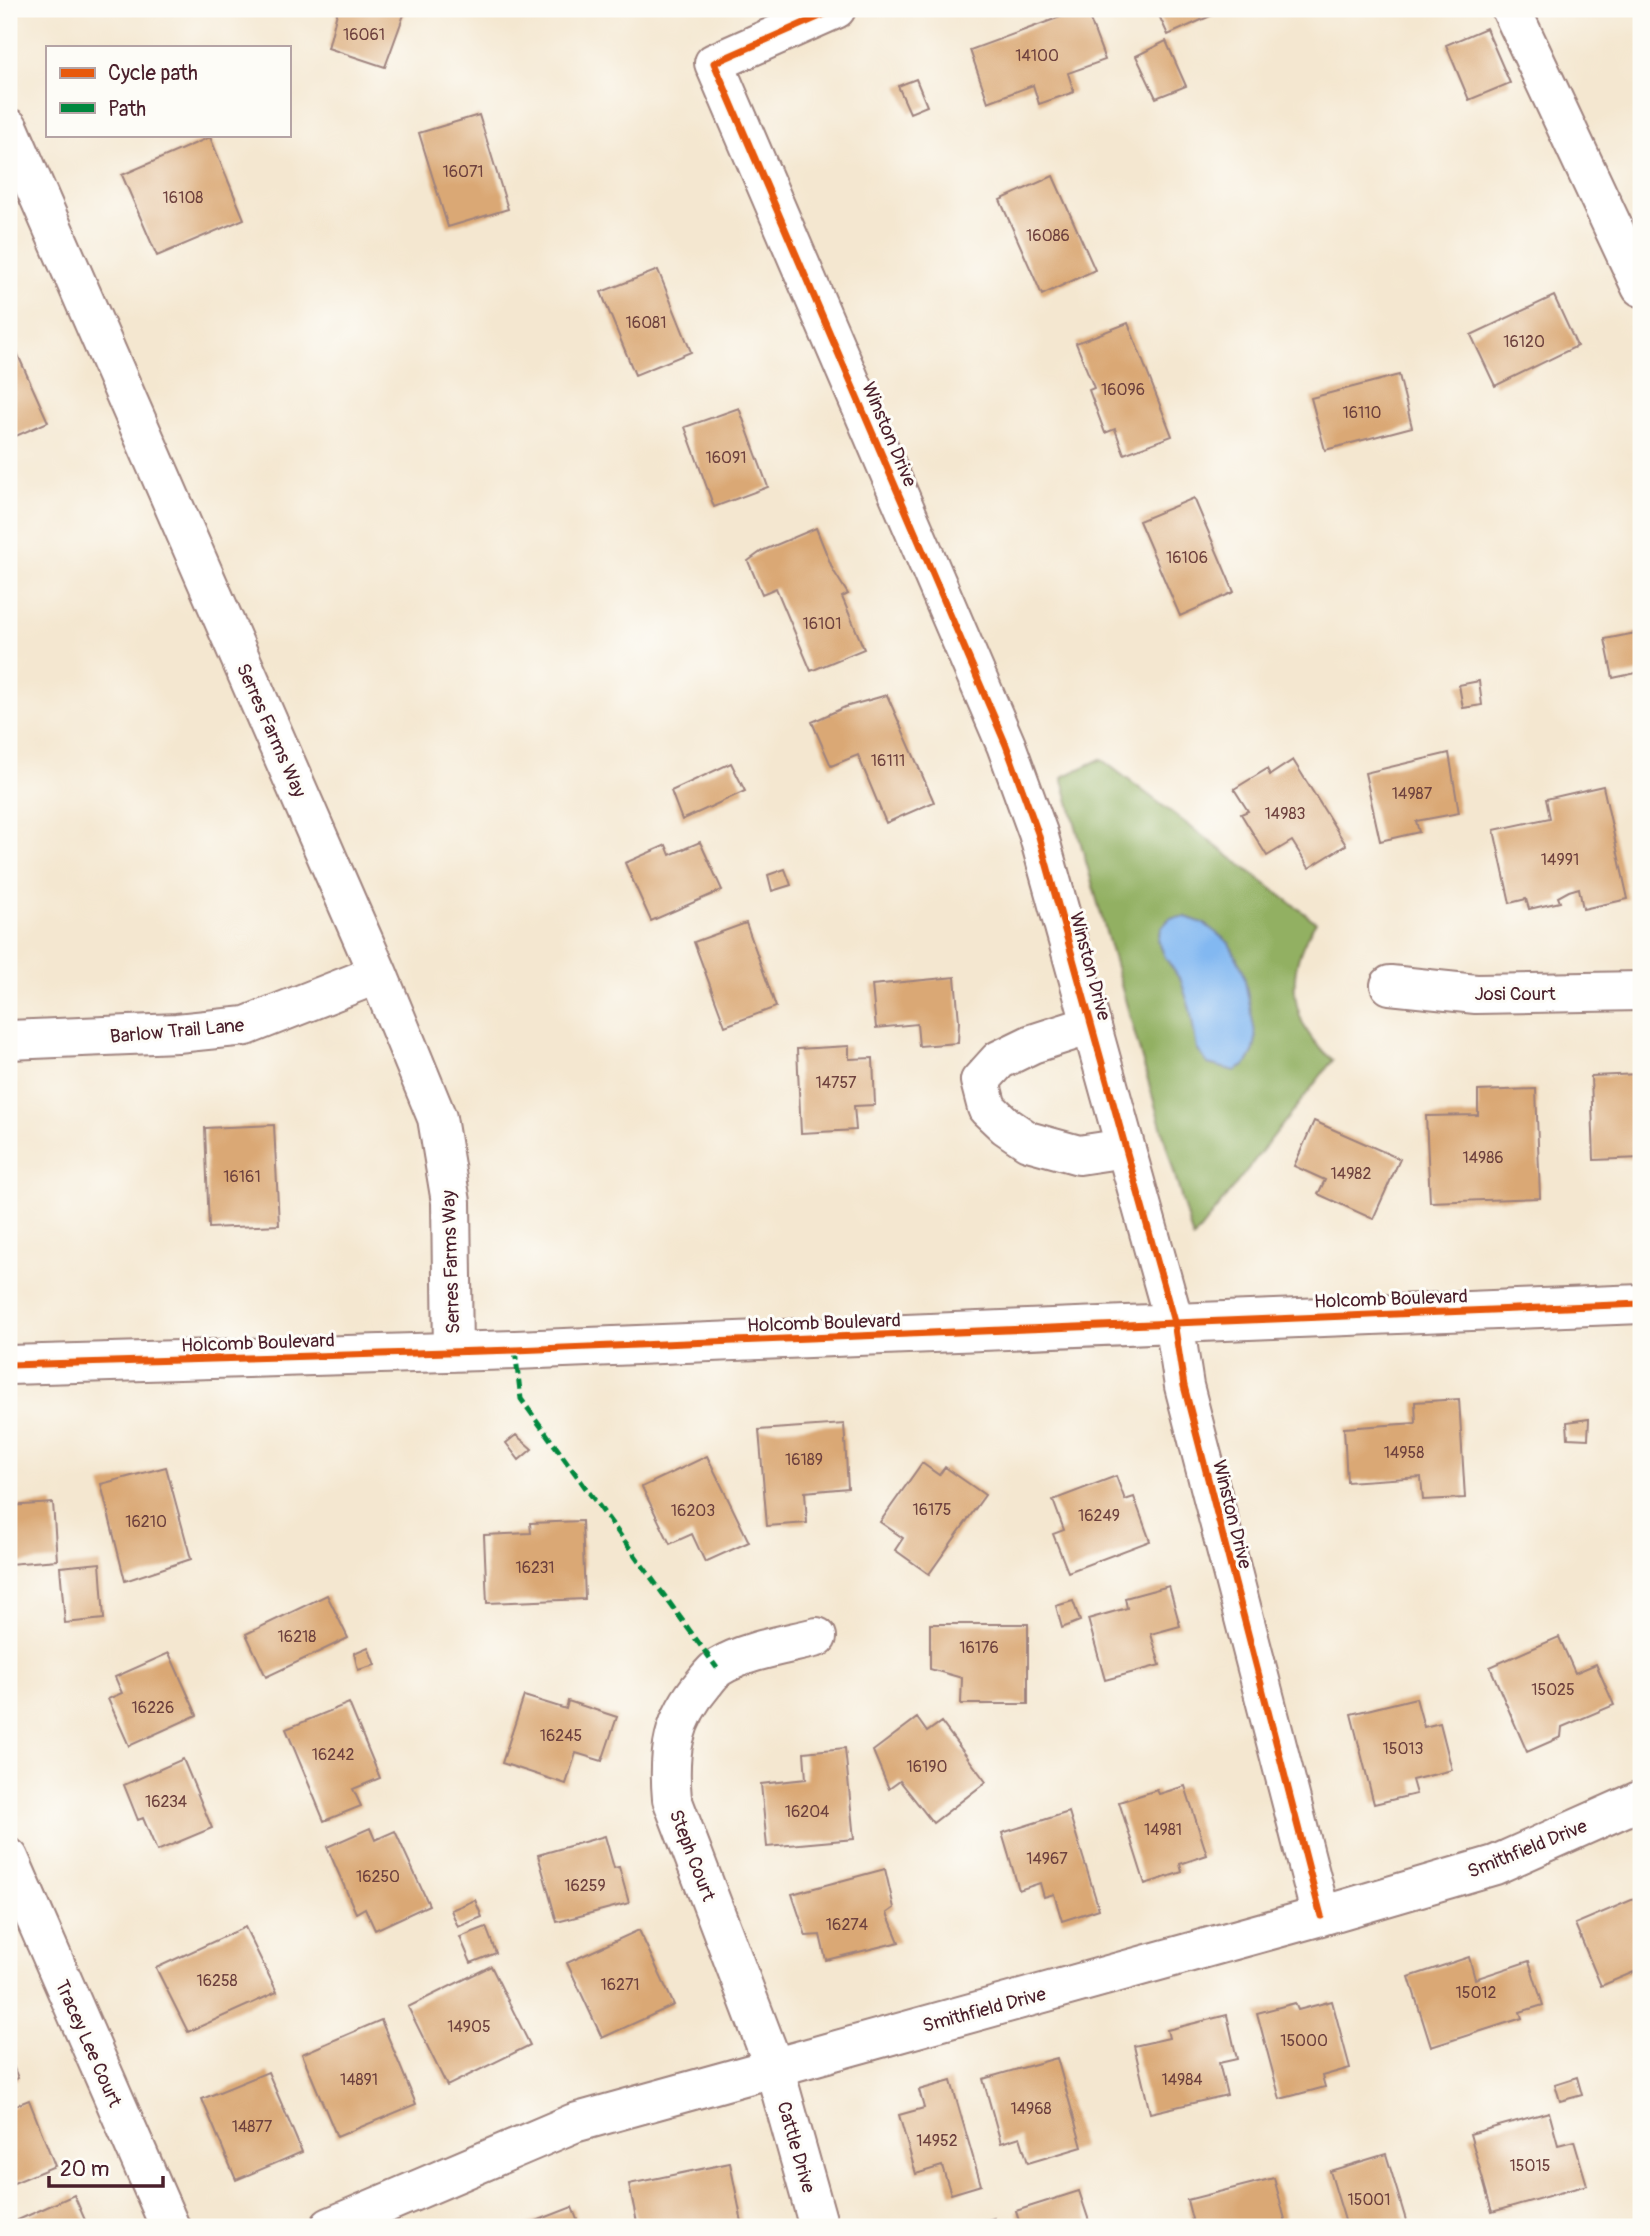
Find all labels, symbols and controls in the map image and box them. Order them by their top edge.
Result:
house number: 16061 [343,25,385,45]
legend [46,46,290,136]
house number: 14100 [1015,46,1059,66]
text: Cycle path [108,60,198,87]
text: Path [108,96,146,123]
house number: 16071 [442,162,484,182]
house number: 16108 [163,188,203,208]
house number: 16086 [1026,226,1070,246]
house number: 16081 [626,313,666,333]
house number: 16120 [1503,332,1545,352]
street label: Winston Drive [856,378,922,491]
house number: 16096 [1101,380,1145,400]
house number: 16110 [1342,403,1382,423]
house number: 16091 [706,448,747,468]
house number: 16106 [1166,548,1208,568]
house number: 16101 [802,614,842,634]
street label: Serres Farms Way [231,660,311,801]
house number: 16111 [871,751,905,771]
house number: 14987 [1392,784,1433,804]
house number: 14983 [1265,804,1305,824]
house number: 14991 [1541,850,1579,870]
street label: Winston Drive [1064,909,1116,1024]
street label: Josi Court [1474,982,1556,1006]
street label: Barlow Trail Lane [109,1013,246,1049]
house number: 14757 [815,1073,857,1093]
house number: 14986 [1462,1148,1504,1168]
house number: 14982 [1331,1164,1371,1184]
house number: 16161 [223,1167,261,1187]
street label: Serres Farms Way [436,1190,466,1334]
street label: Holcomb Boulevard [1314,1284,1468,1314]
street label: Holcomb Boulevard [747,1308,901,1338]
street label: Holcomb Boulevard [181,1328,335,1358]
house number: 14958 [1384,1443,1424,1463]
house number: 16189 [785,1450,823,1470]
street label: Winston Drive [1207,1457,1257,1572]
house number: 16175 [913,1500,951,1520]
house number: 16203 [671,1501,715,1521]
house number: 16249 [1078,1506,1120,1526]
house number: 16210 [125,1512,167,1532]
house number: 16231 [515,1558,555,1578]
house number: 16218 [278,1627,316,1647]
house number: 16176 [959,1638,999,1658]
house number: 15025 [1531,1680,1575,1700]
house number: 16226 [132,1698,174,1718]
house number: 16245 [540,1726,582,1746]
house number: 15013 [1382,1739,1424,1759]
house number: 16242 [312,1745,354,1765]
house number: 16190 [907,1757,948,1777]
house number: 16234 [145,1792,187,1812]
house number: 16204 [785,1802,829,1822]
street label: Steph Court [664,1806,721,1905]
street label: Smithfield Drive [1464,1814,1591,1884]
house number: 14981 [1144,1820,1182,1840]
house number: 14967 [1026,1849,1068,1869]
house number: 16250 [356,1867,400,1887]
house number: 16259 [564,1876,606,1896]
house number: 16274 [826,1915,868,1935]
house number: 16258 [196,1971,238,1991]
house number: 16271 [600,1975,640,1995]
street label: Tracey Lee Court [49,1976,127,2111]
street label: Smithfield Drive [920,1982,1049,2038]
house number: 15012 [1455,1983,1497,2003]
house number: 14905 [447,2017,491,2037]
house number: 15000 [1280,2031,1328,2051]
house number: 14891 [340,2070,378,2090]
house number: 14984 [1161,2070,1203,2090]
street label: Cattle Drive [772,2099,821,2196]
house number: 14968 [1010,2099,1052,2119]
house number: 14877 [232,2117,273,2137]
house number: 14952 [916,2131,958,2151]
scale bar [49,2145,163,2189]
text: 20 m [60,2156,109,2183]
house number: 15015 [1510,2156,1550,2176]
house number: 15001 [1347,2190,1391,2210]

